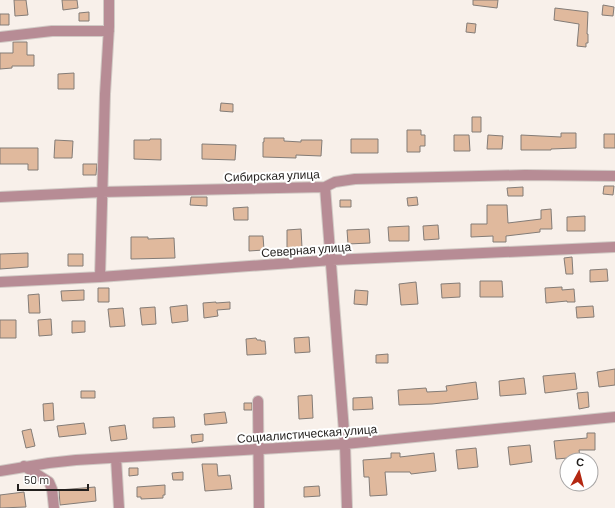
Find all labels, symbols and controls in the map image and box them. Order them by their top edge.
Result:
street label: Сибирская улица [224,166,320,185]
street label: Северная улица [261,239,352,260]
street label: Социалистическая улица [236,421,378,446]
north arrow [559,452,599,492]
text: С [576,455,585,469]
scale bar [18,466,88,492]
text: 50 m [24,472,49,486]

